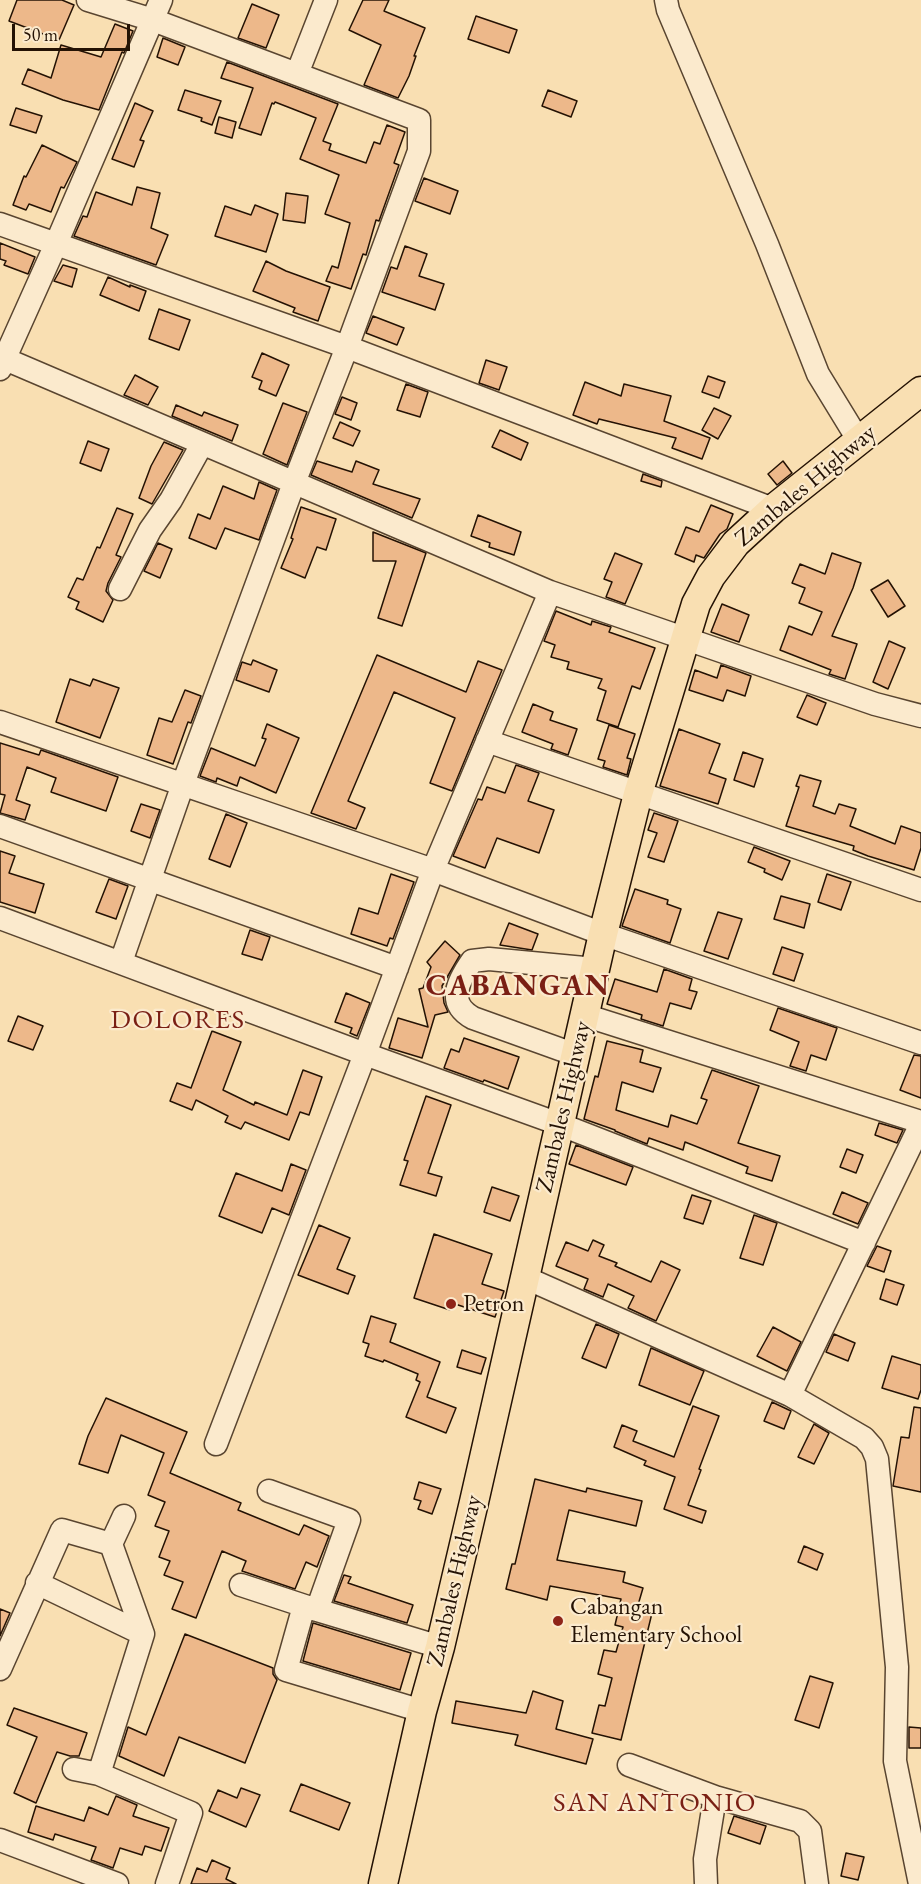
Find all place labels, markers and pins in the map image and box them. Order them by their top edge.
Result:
place label: Petron [463,1290,525,1318]
marker: Petron [444,1297,458,1311]
place label: Cabangan Elementary School [570,1593,742,1649]
marker: Cabangan Elementary School [551,1614,565,1628]

